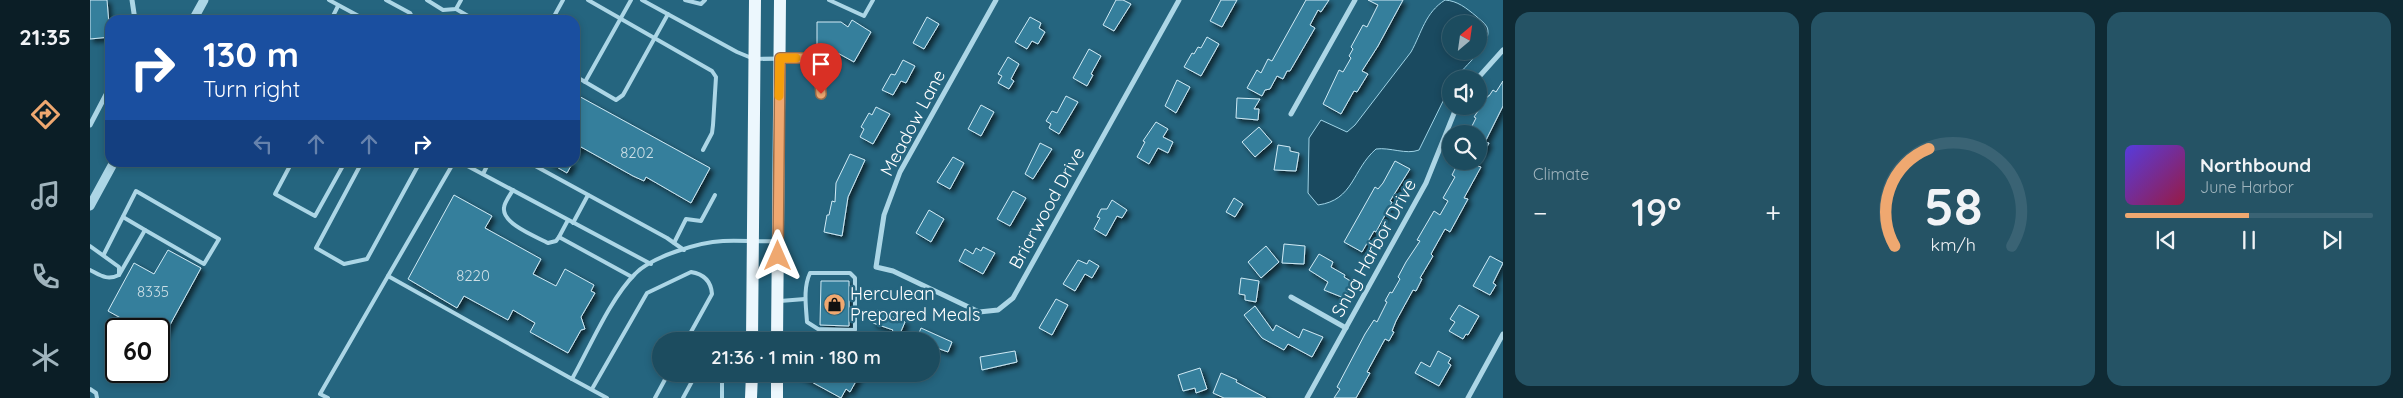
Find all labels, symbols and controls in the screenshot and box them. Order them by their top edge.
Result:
north arrow [1442,15,1488,60]
map controls [1442,15,1487,170]
text: 21:35 [19,23,71,51]
text: 130 m [203,32,299,76]
icon: right [120,35,185,100]
pin [800,43,842,94]
icon: arrive [807,50,835,78]
street label: Meadow Lane [875,66,950,180]
button: sound [1442,70,1487,115]
text: Turn right [203,75,300,103]
icon: directions [28,97,63,132]
button: search [1442,125,1487,170]
icon: left [249,130,277,158]
icon: ahead [302,130,330,158]
icon: ahead [355,130,383,158]
icon: right [408,130,436,158]
house number: 8202 [620,143,654,162]
street label: Briarwood Drive [1004,143,1090,273]
text: Northbound [2200,153,2311,177]
text: Climate [1533,164,1589,184]
text: 58 [1924,173,1982,238]
street label: Snug Harbor Drive [1326,175,1421,321]
text: June Harbor [2200,177,2294,197]
icon: music [28,178,63,213]
text: 19° [1631,188,1681,236]
text: − [1533,195,1548,230]
text: + [1765,195,1781,230]
icon: previous [2152,226,2180,254]
icon: pause [2235,226,2263,254]
icon: next [2318,226,2346,254]
position arrow [751,229,803,281]
text: km/h [1930,233,1976,255]
icon: phone [28,259,63,294]
house number: 8220 [456,266,490,285]
house number: 8335 [137,282,169,301]
place label: Herculean Prepared Meals [850,282,980,326]
shop icon: Herculean Prepared Meals [822,292,846,316]
speed limit sign: 60 [105,318,170,383]
icon: climate [28,340,63,375]
text: 21:36 · 1 min · 180 m [711,345,881,369]

